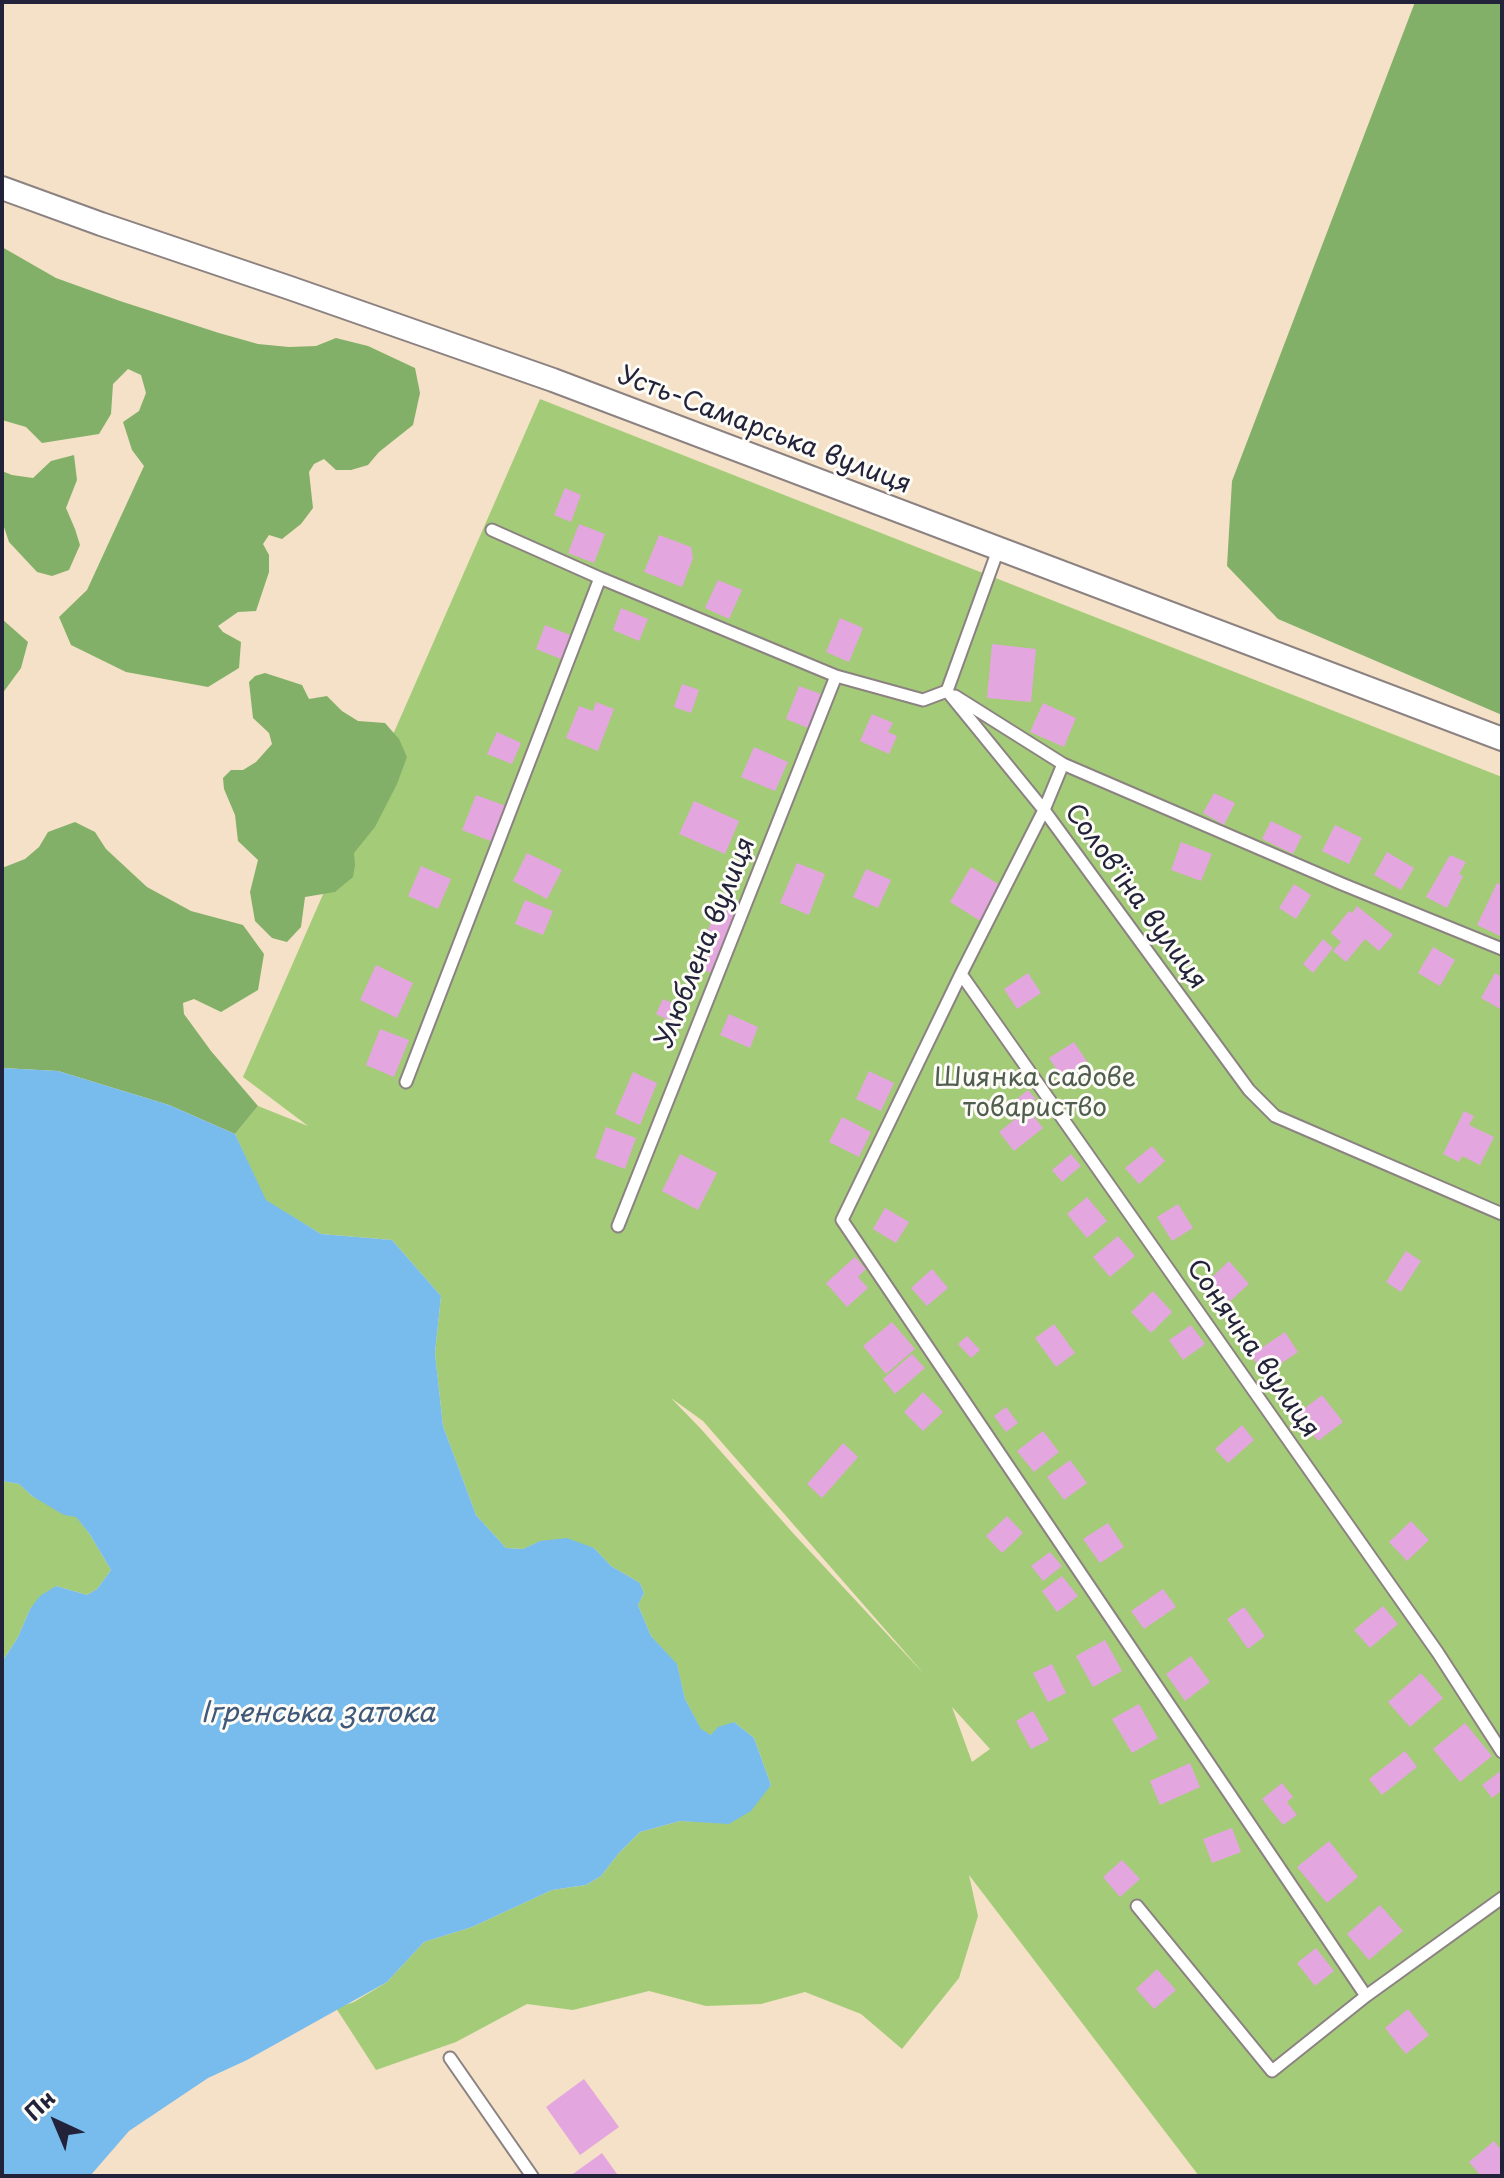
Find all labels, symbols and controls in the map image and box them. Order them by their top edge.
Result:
street label: Усть-Самарська вулиця [613,361,915,501]
street label: Солов'їна вулиця [1057,798,1213,996]
street label: Улюблена вулиця [649,833,763,1053]
park label: Шиянка садове товариство [934,1063,1136,1124]
street label: Сонячна вулиця [1179,1254,1325,1444]
water label: Ігренська затока [201,1697,435,1731]
text: Пн [16,2081,62,2127]
north arrow [16,2082,96,2162]

